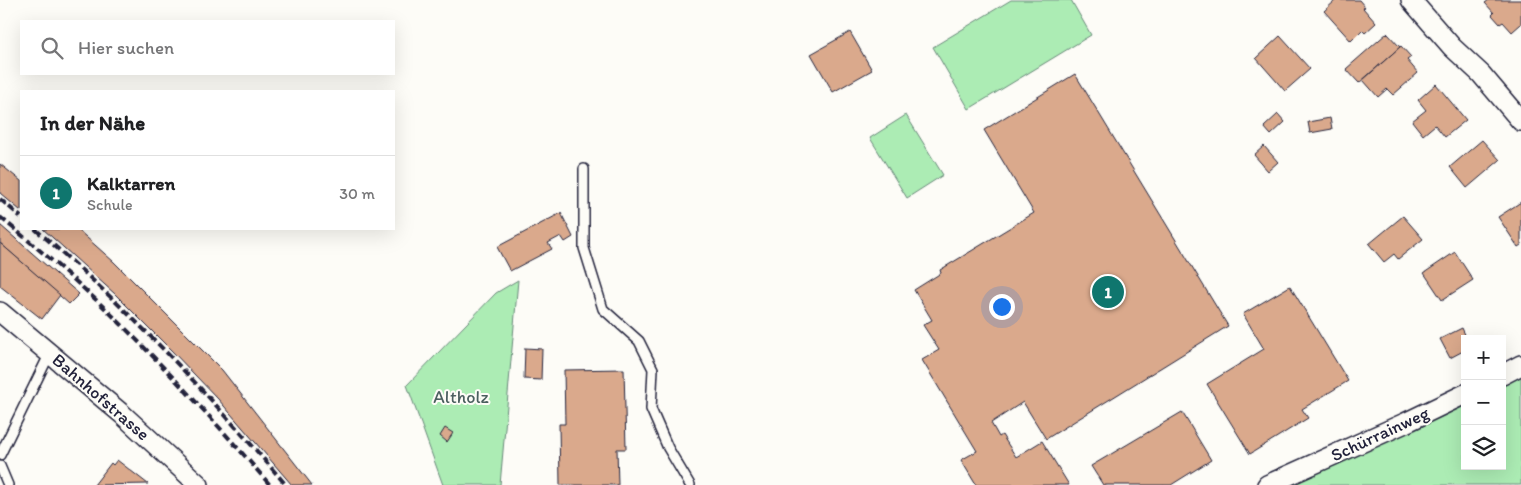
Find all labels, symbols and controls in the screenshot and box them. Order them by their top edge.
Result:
search box [20,20,395,75]
icon: search [38,34,66,62]
text: Hier suchen [78,36,174,59]
text: In der Nähe [40,110,145,135]
text: Kalktarren [87,172,175,195]
text: 1 [52,184,60,203]
text: 30 m [339,184,375,203]
text: Schule [87,195,133,214]
pin: 1 [1092,273,1124,311]
your location [989,294,1015,320]
map controls [1461,335,1506,470]
button: + [1461,335,1506,380]
street label: Bahnhofstrasse [48,349,154,445]
button: − [1461,380,1506,425]
park label: Altholz [433,386,489,408]
street label: Schürrainweg [1327,401,1433,466]
button: layers [1461,425,1506,470]

